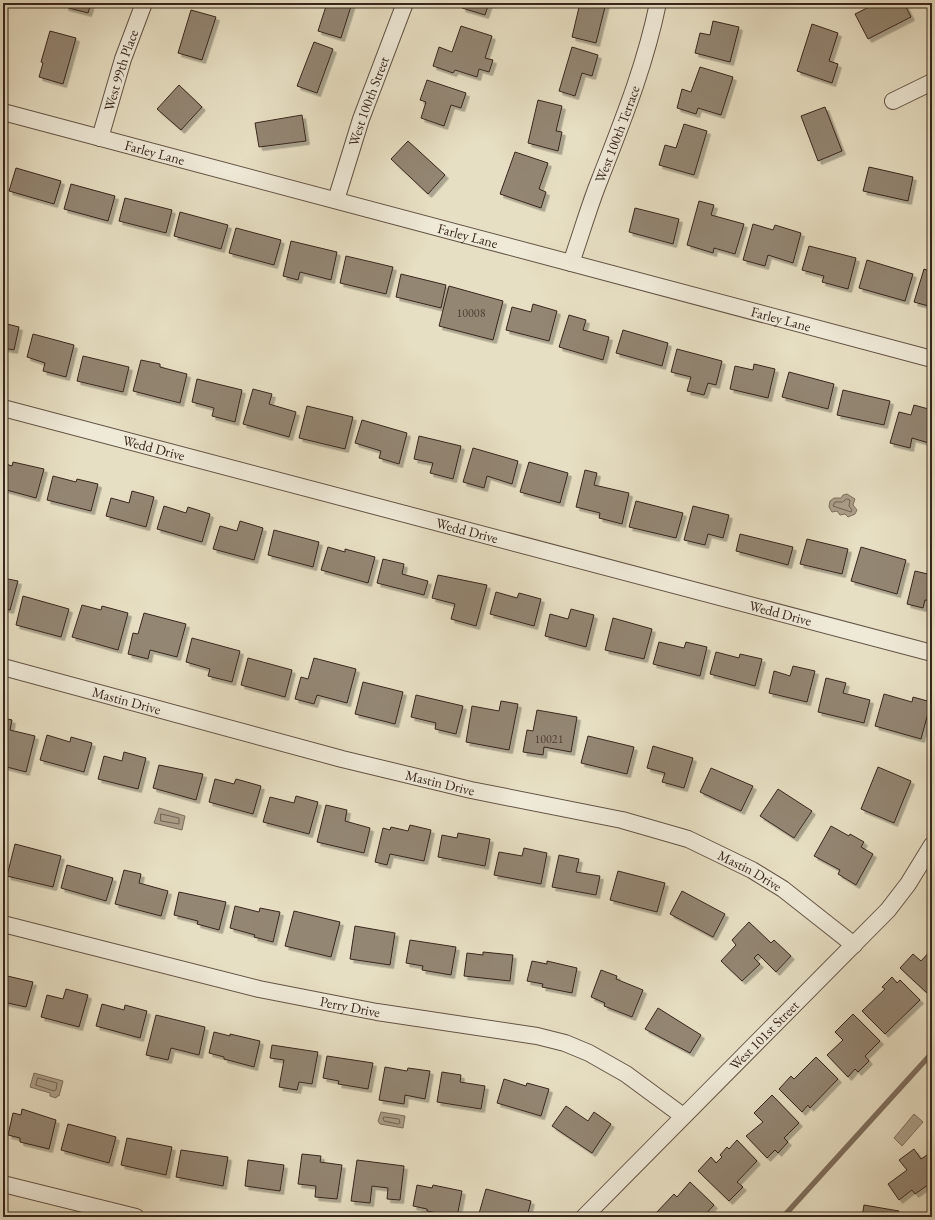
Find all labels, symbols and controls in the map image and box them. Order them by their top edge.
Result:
street label: West 99th Place [99,27,142,113]
street label: West 100th Street [344,53,393,148]
street label: West 100th Terrace [590,83,644,185]
street label: Farley Lane [123,136,187,169]
street label: Farley Lane [436,219,500,252]
street label: Farley Lane [749,302,814,336]
house number: 10008 [457,305,486,321]
street label: Wedd Drive [121,431,187,465]
street label: Wedd Drive [434,514,501,547]
street label: Wedd Drive [747,596,814,630]
street label: Mastin Drive [90,683,163,719]
house number: 10021 [535,731,564,747]
street label: Mastin Drive [404,766,477,800]
street label: Mastin Drive [715,846,786,895]
street label: Perry Drive [319,992,382,1021]
street label: West 101st Street [726,996,803,1074]

